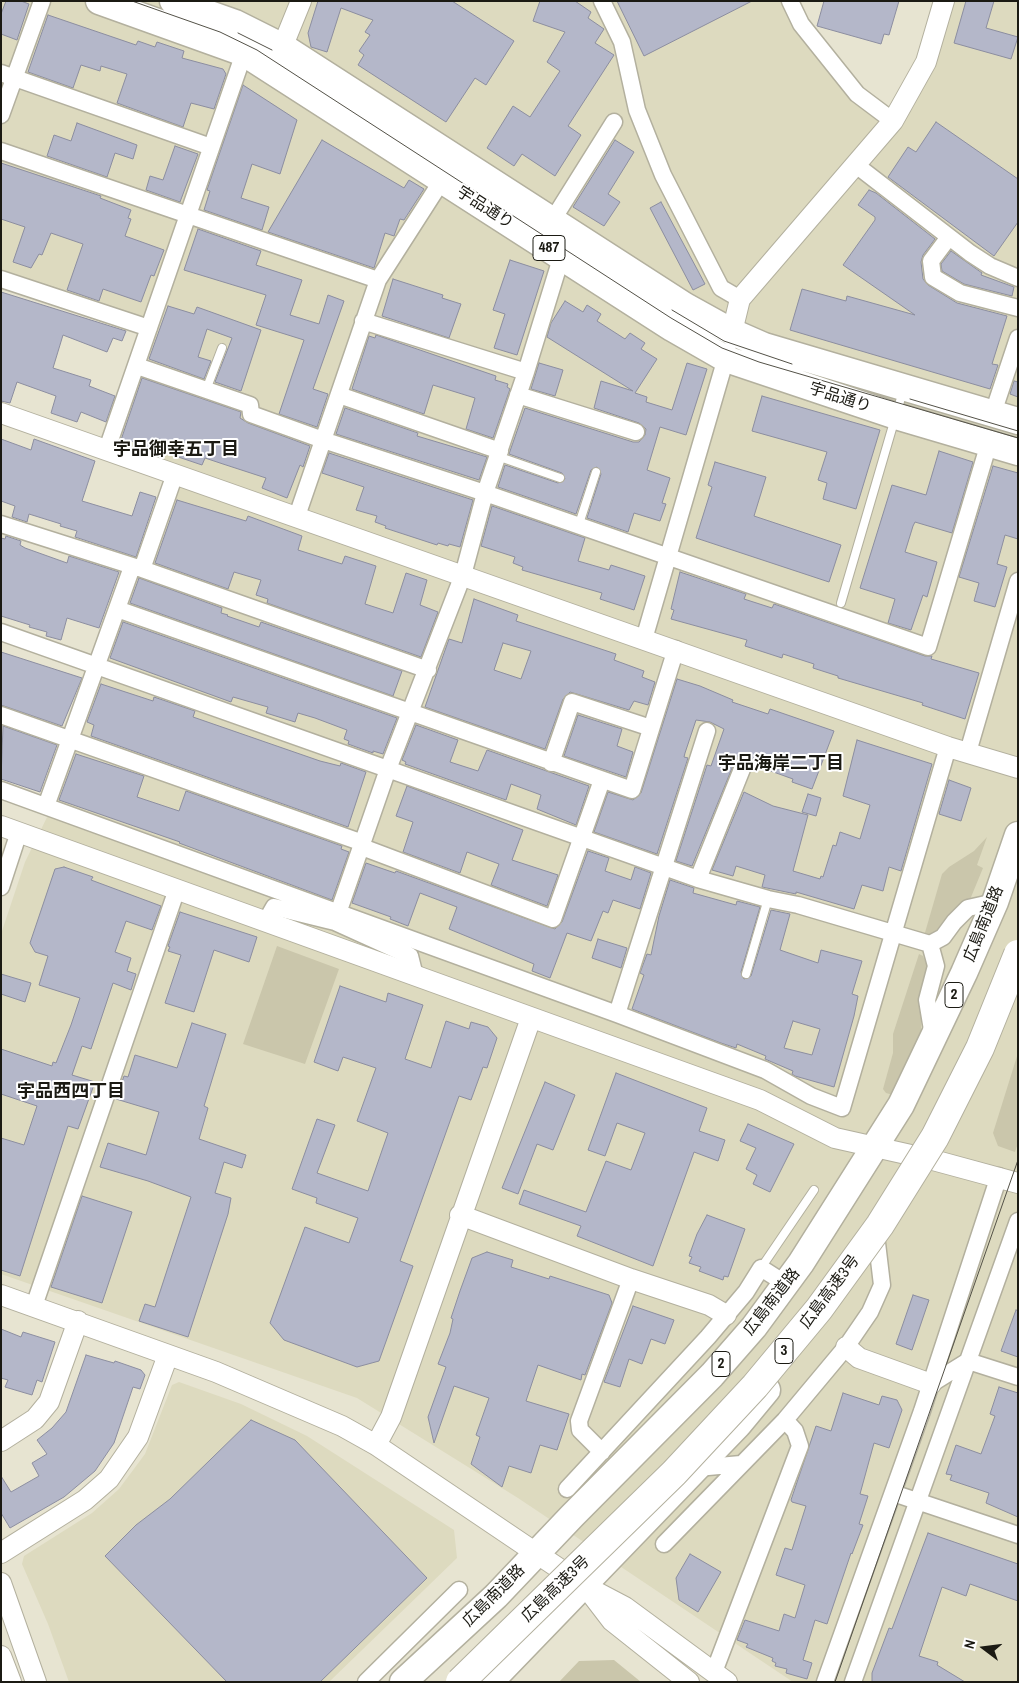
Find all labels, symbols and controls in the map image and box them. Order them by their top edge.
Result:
street label: 宇品通り [453,183,517,233]
road number: 487 [533,236,565,260]
street label: 宇品通り [807,379,873,417]
district label: 宇品御幸五丁目 [113,439,239,461]
district label: 宇品海岸二丁目 [718,753,844,775]
street label: 広島南道路 [960,883,1008,965]
road number: 2 [945,982,963,1008]
district label: 宇品西四丁目 [17,1081,125,1103]
street label: 広島高速3号 [796,1251,864,1333]
street label: 広島南道路 [740,1265,804,1339]
road number: 3 [775,1338,793,1364]
road number: 2 [712,1352,730,1376]
street label: 広島高速3号 [518,1552,594,1626]
street label: 広島南道路 [459,1561,529,1631]
north arrow [959,1623,1009,1673]
text: N [960,1638,979,1650]

